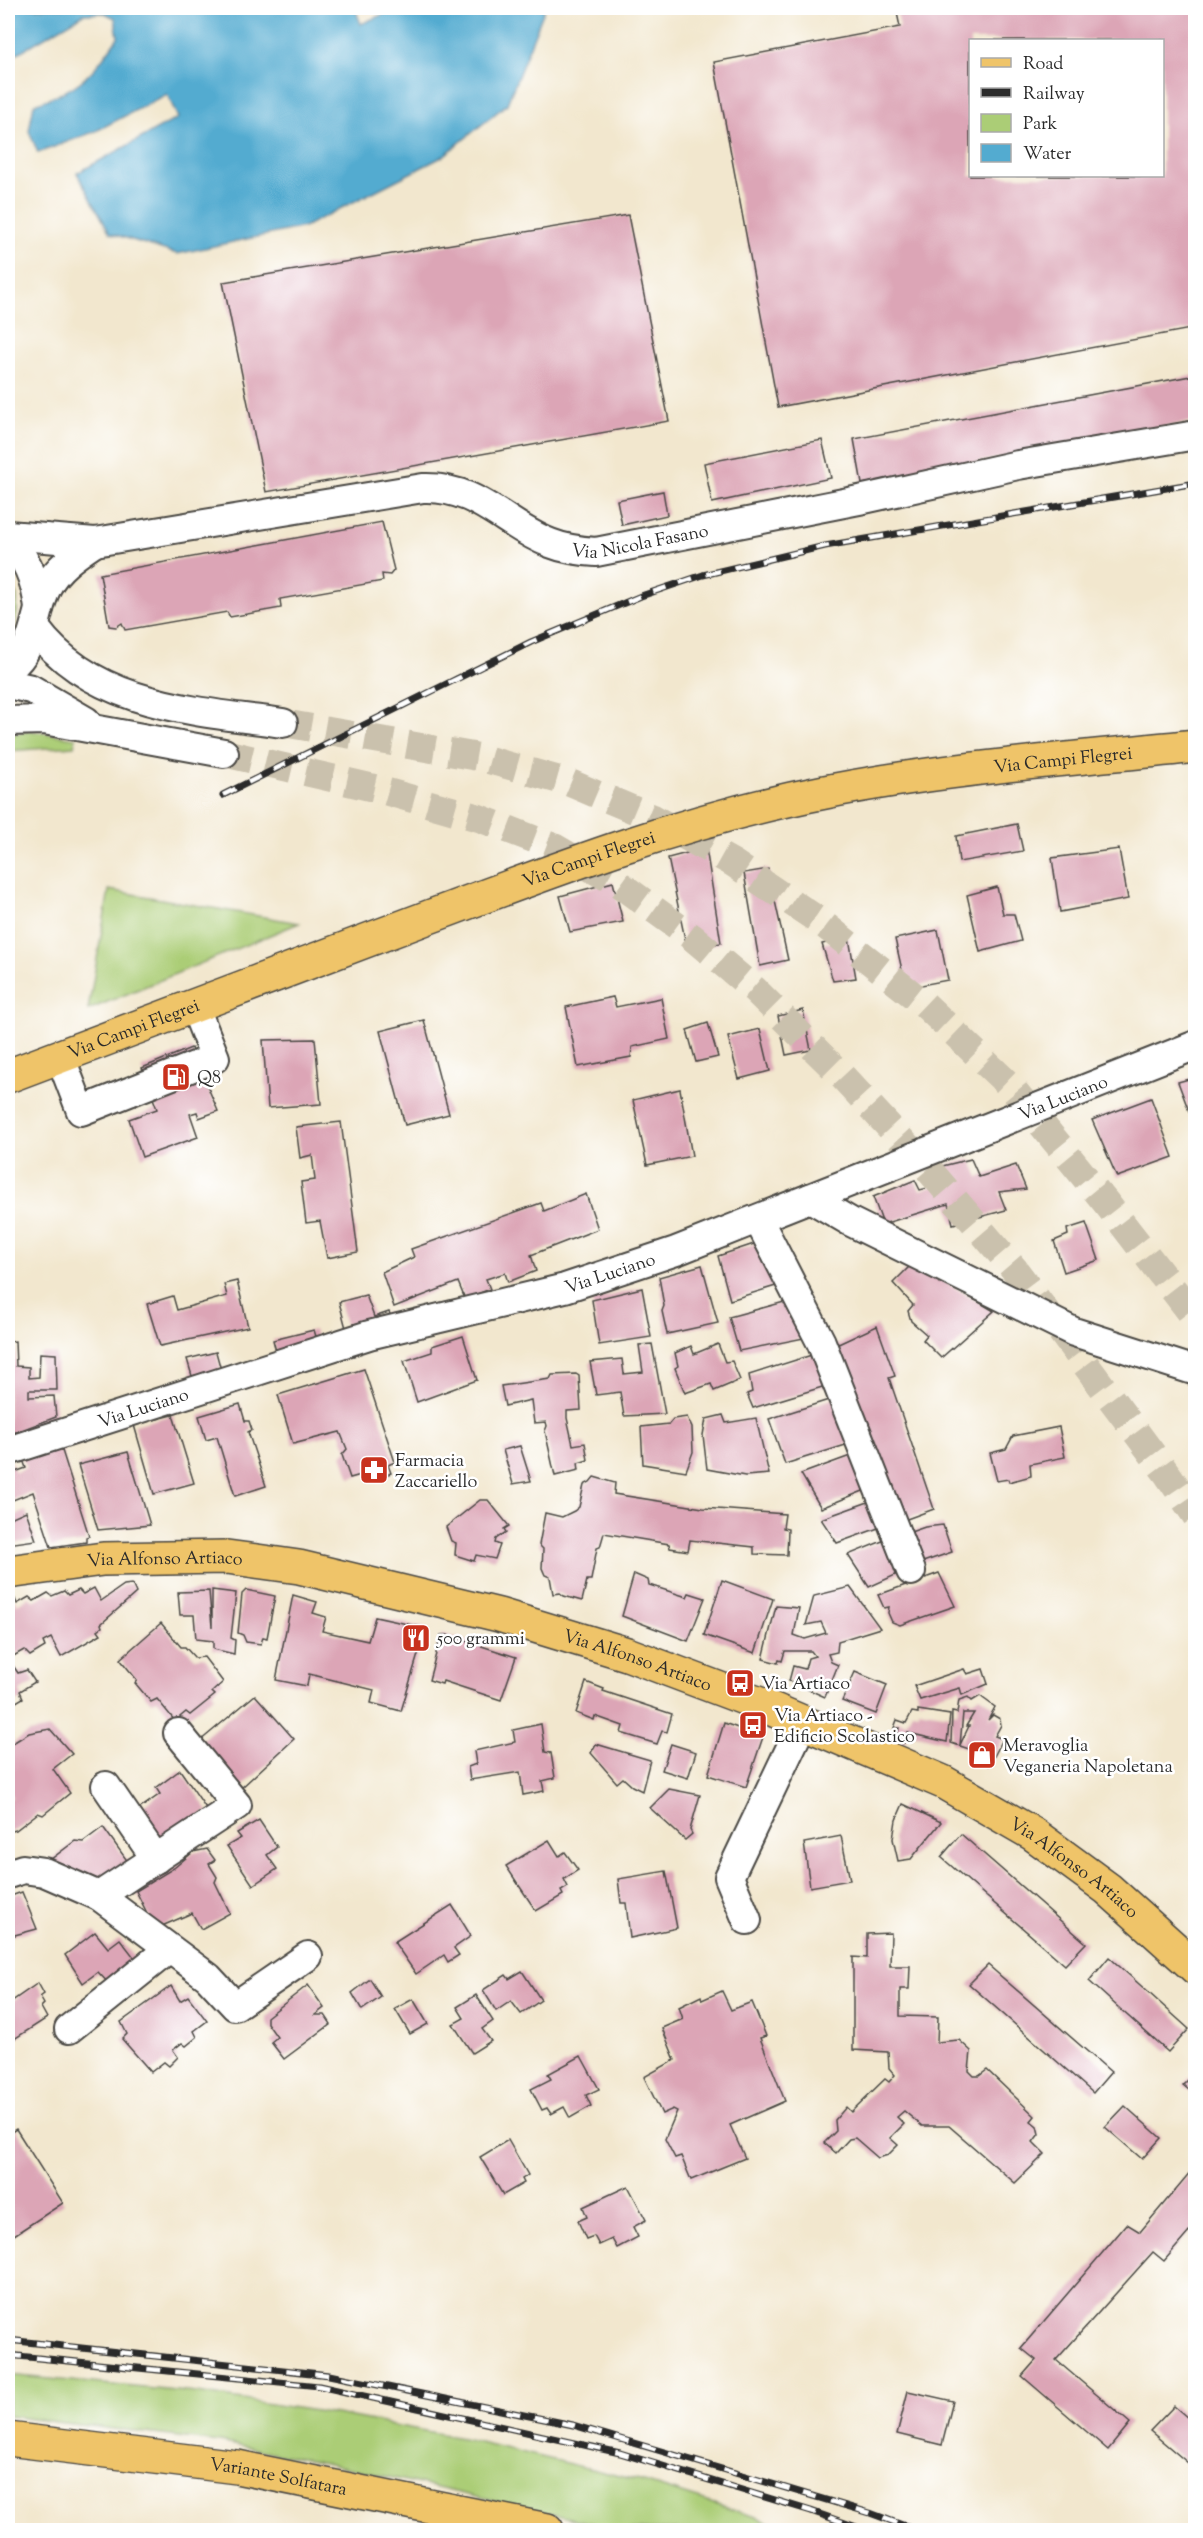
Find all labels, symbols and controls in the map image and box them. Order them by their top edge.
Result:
legend [969,39,1164,177]
text: Road [1023,52,1063,78]
text: Railway [1023,82,1085,108]
text: Park [1023,112,1058,138]
text: Water [1023,142,1072,168]
street label: Via Nicola Fasano [569,519,711,567]
street label: Via Campi Flegrei [992,741,1134,782]
street label: Via Campi Flegrei [519,826,659,896]
street label: Via Campi Flegrei [64,994,204,1067]
fuel station icon: Q8 [160,1061,192,1093]
place label: Q8 [197,1066,221,1092]
street label: Via Luciano [1015,1070,1112,1129]
street label: Via Luciano [562,1248,659,1302]
street label: Via Luciano [95,1383,193,1436]
place label: Farmacia Zaccariello [395,1449,477,1496]
pharmacy icon: Farmacia Zaccariello [358,1454,390,1486]
street label: Via Alfonso Artiaco [86,1546,245,1576]
restaurant icon: 500 grammi [400,1622,432,1654]
street label: Via Alfonso Artiaco [559,1624,715,1700]
place label: 500 grammi [436,1627,525,1653]
bus stop icon: Via Artiaco [724,1667,756,1699]
place label: Via Artiaco [761,1672,850,1698]
place label: Via Artiaco - Edificio Scolastico [774,1704,915,1751]
bus stop icon: Via Artiaco - Edificio Scolastico [737,1709,769,1741]
place label: Meravoglia Veganeria Napoletana [1003,1734,1173,1781]
shop icon: Meravoglia Veganeria Napoletana [966,1739,998,1771]
street label: Via Alfonso Artiaco [1004,1812,1144,1926]
street label: Variante Solfatara [208,2453,349,2504]

